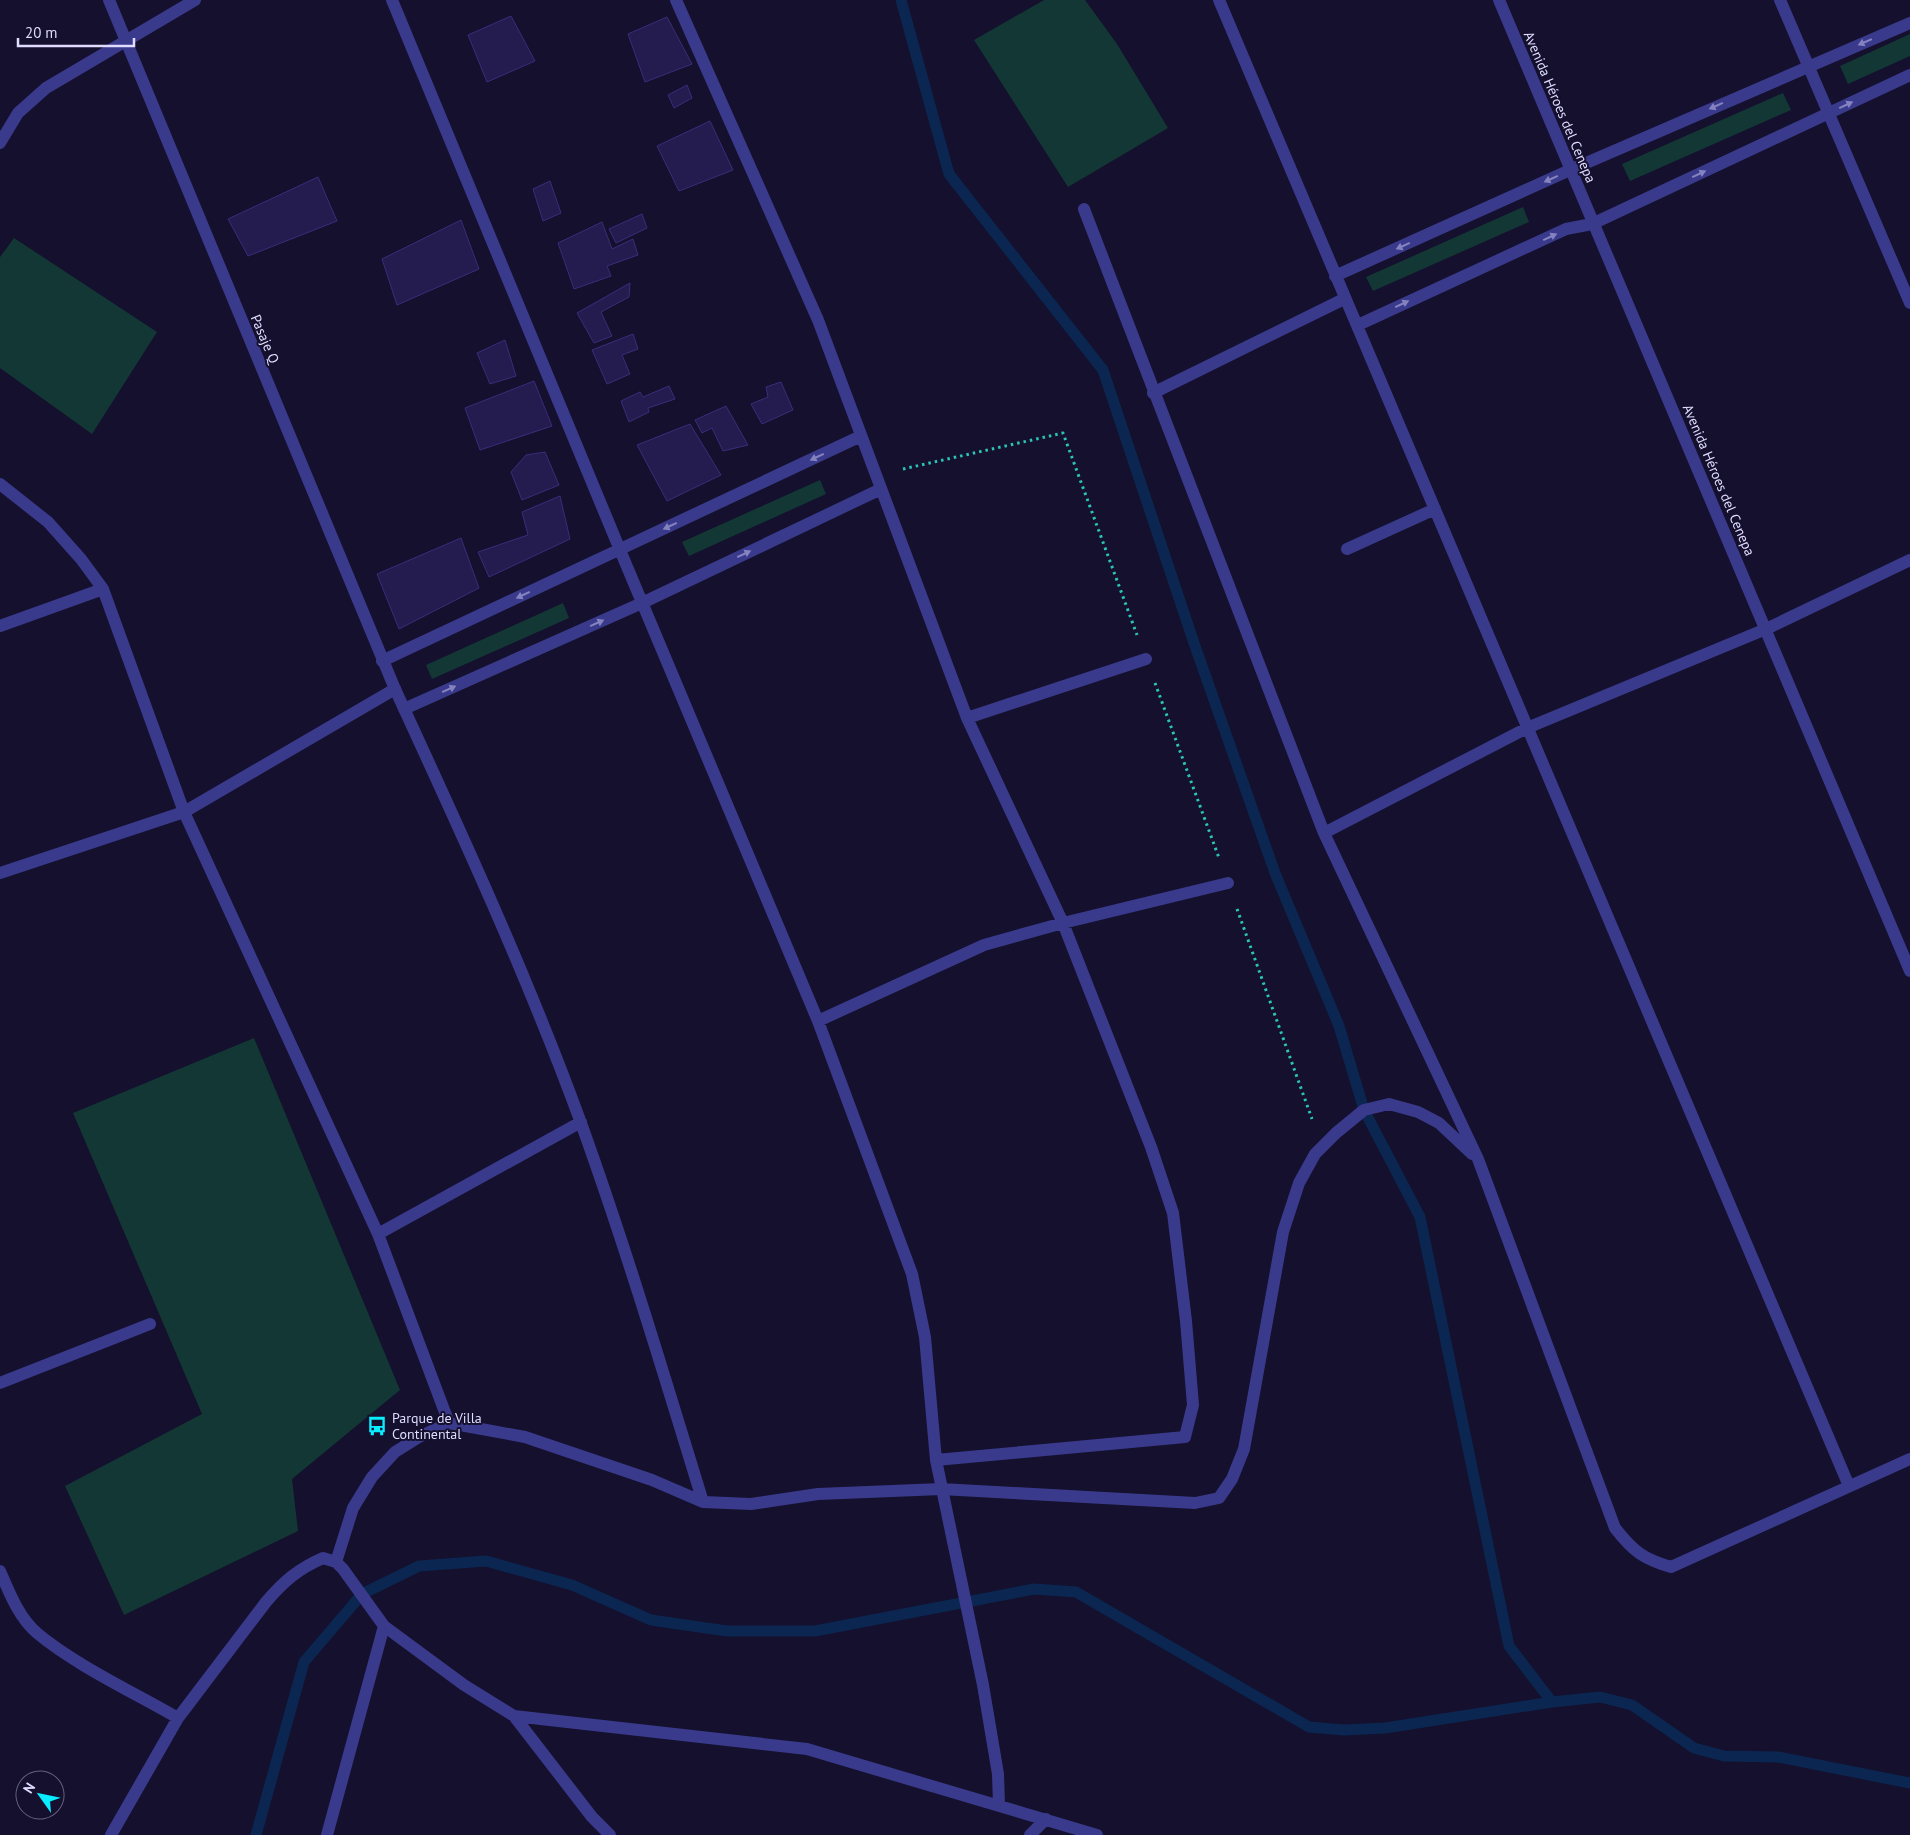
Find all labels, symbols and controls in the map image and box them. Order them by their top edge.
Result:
scale bar [18,15,134,47]
text: 20 m [25,23,58,42]
street label: Avenida Héroes del Cenepa [1520,28,1600,186]
one-way arrow [1858,38,1872,46]
one-way arrow [1839,101,1853,109]
one-way arrow [1709,103,1723,111]
one-way arrow [1692,169,1706,177]
one-way arrow [1544,175,1558,183]
one-way arrow [1543,232,1557,240]
one-way arrow [1396,242,1410,250]
one-way arrow [1395,300,1409,308]
street label: Pasaje Q [247,312,283,367]
street label: Avenida Héroes del Cenepa [1679,401,1759,559]
one-way arrow [810,453,824,461]
one-way arrow [663,523,677,531]
one-way arrow [737,550,751,558]
one-way arrow [516,592,530,600]
one-way arrow [590,618,604,626]
one-way arrow [442,685,456,693]
place label: Parque de Villa Continental [392,1409,482,1443]
bus stop icon: Parque de Villa Continental [366,1415,388,1437]
north arrow [15,1770,65,1820]
text: N [19,1779,39,1797]

